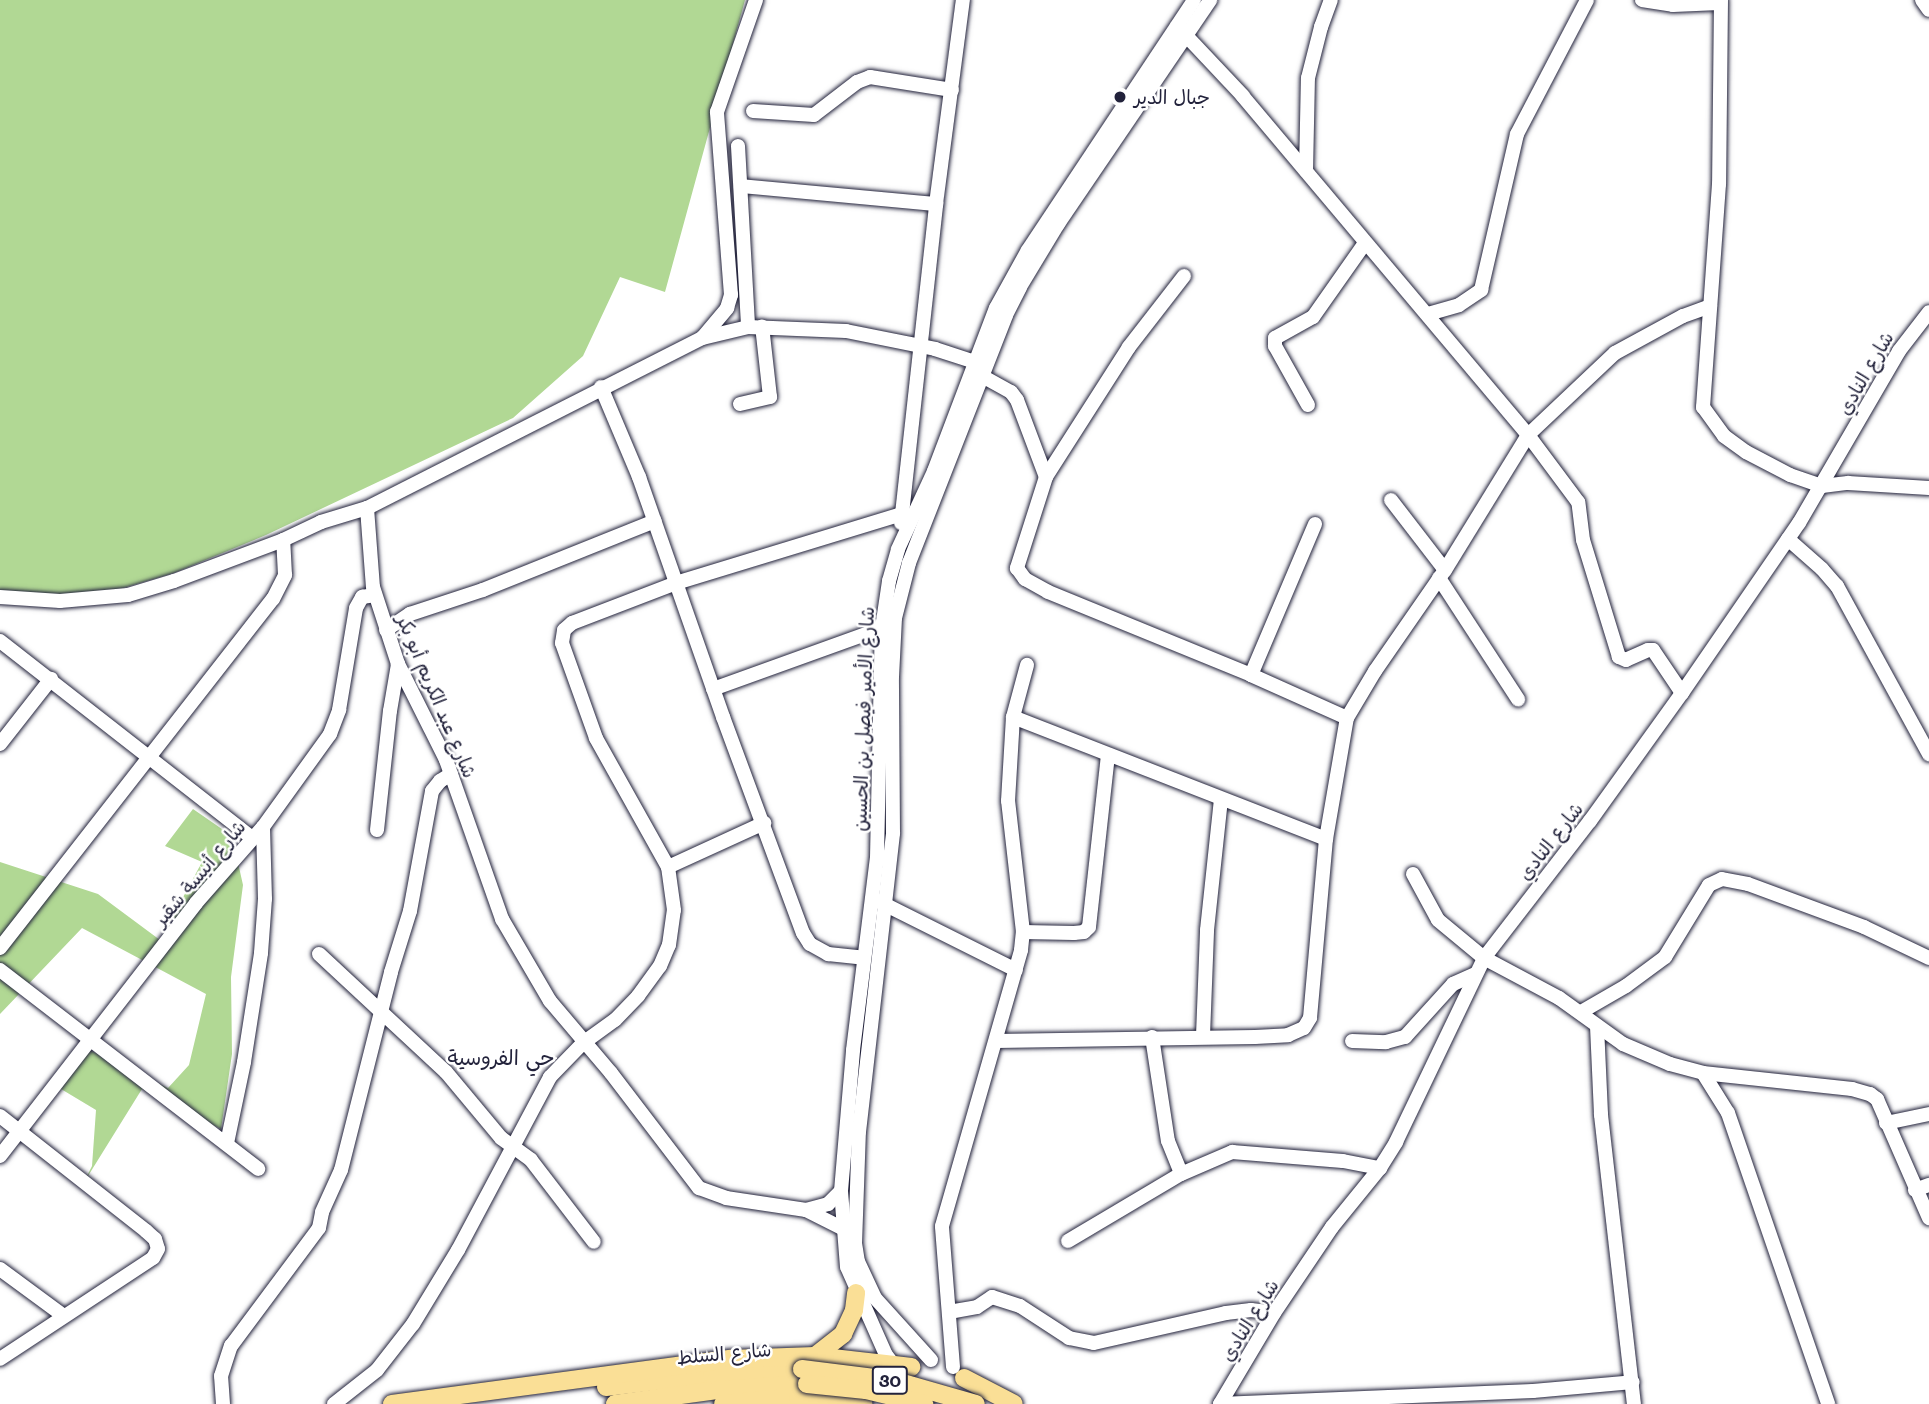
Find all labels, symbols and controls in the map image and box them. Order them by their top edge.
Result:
place label: جبال الدير [1134,86,1210,108]
marker: جبال الدير [1112,89,1128,105]
street label: شارع النادي [1832,327,1898,419]
street label: شارع الأمير فيصل بن الحسين [848,606,878,832]
street label: شارع عبد الكريم أبو بكر [392,611,482,781]
street label: شارع النادي [1513,798,1587,884]
street label: شارع أنيسة شقير [148,815,250,931]
district label: حي الفروسية [447,1044,555,1070]
street label: شارع النادي [1215,1275,1283,1365]
street label: شارع السلط [676,1338,772,1368]
road number: 30 [871,1366,909,1394]

